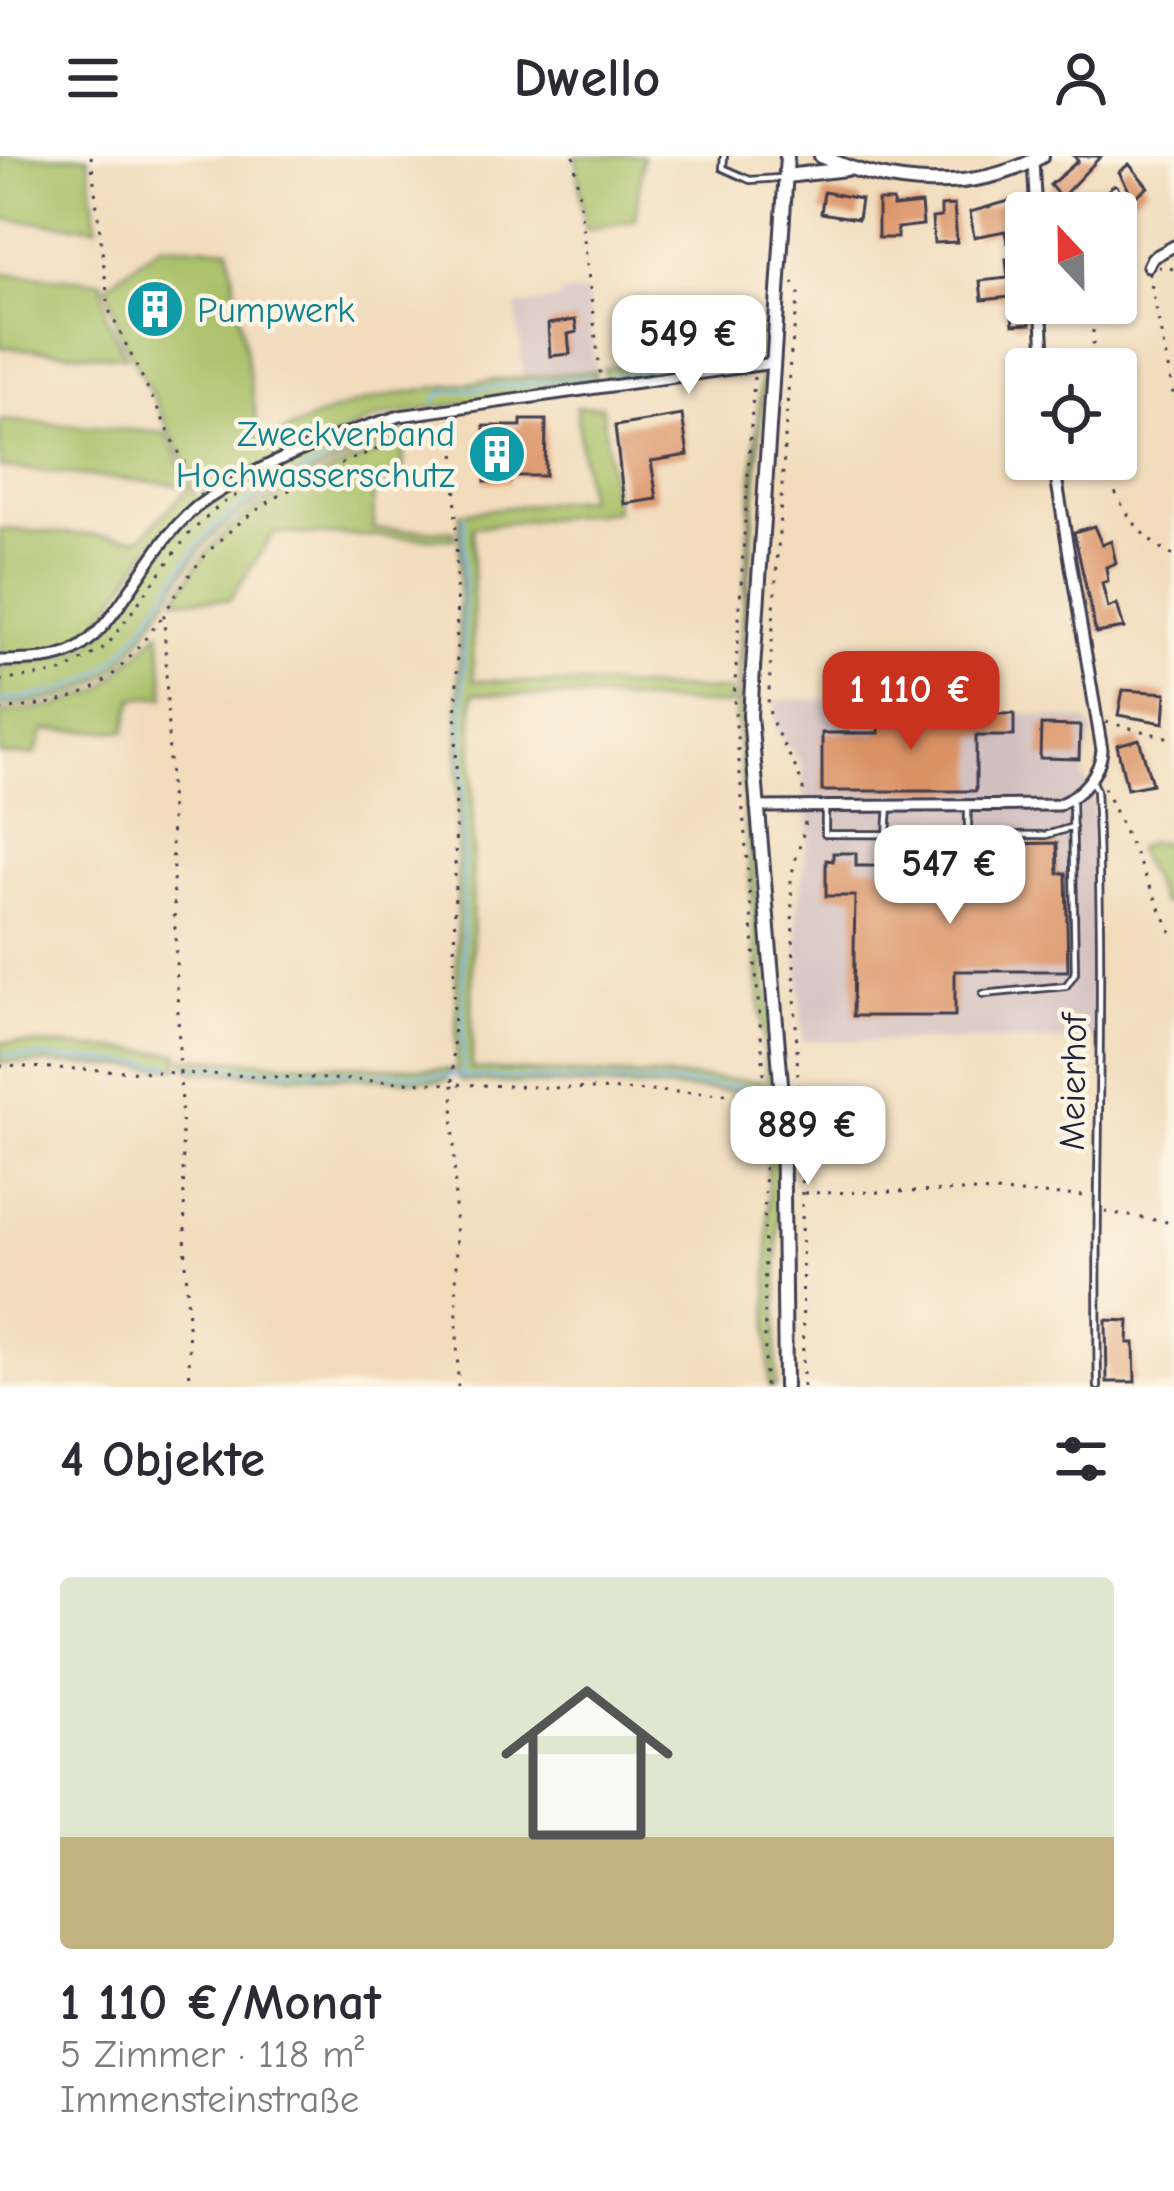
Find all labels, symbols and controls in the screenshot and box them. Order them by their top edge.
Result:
icon: menu [60,45,126,111]
icon: person [1048,45,1114,111]
text: Dwello [513,47,661,110]
north arrow [1005,192,1137,324]
map controls [1005,192,1137,480]
building icon: Pumpwerk [124,278,186,340]
place label: Pumpwerk [197,290,355,331]
pin: 549 € [605,295,773,397]
text: 549 € [639,311,739,356]
button: locate [1005,348,1137,480]
place label: Zweckverband Hochwasserschutz [176,414,455,496]
building icon: Zweckverband Hochwasserschutz [466,423,528,485]
pin: 1 110 € [800,651,1022,753]
text: 1 110 € [850,667,972,712]
pin: 547 € [866,825,1034,927]
text: 547 € [901,841,999,886]
street label: Meierhof [1052,1011,1095,1151]
pin: 889 € [724,1086,892,1188]
text: 889 € [757,1102,859,1147]
icon: filters [1048,1426,1114,1492]
text: 4 Objekte [60,1430,265,1489]
icon: home [479,1655,695,1871]
text: 1 110 €/Monat [60,1973,381,2032]
text: 5 Zimmer · 118 m² [60,2032,364,2077]
text: Immensteinstraße [60,2077,359,2122]

